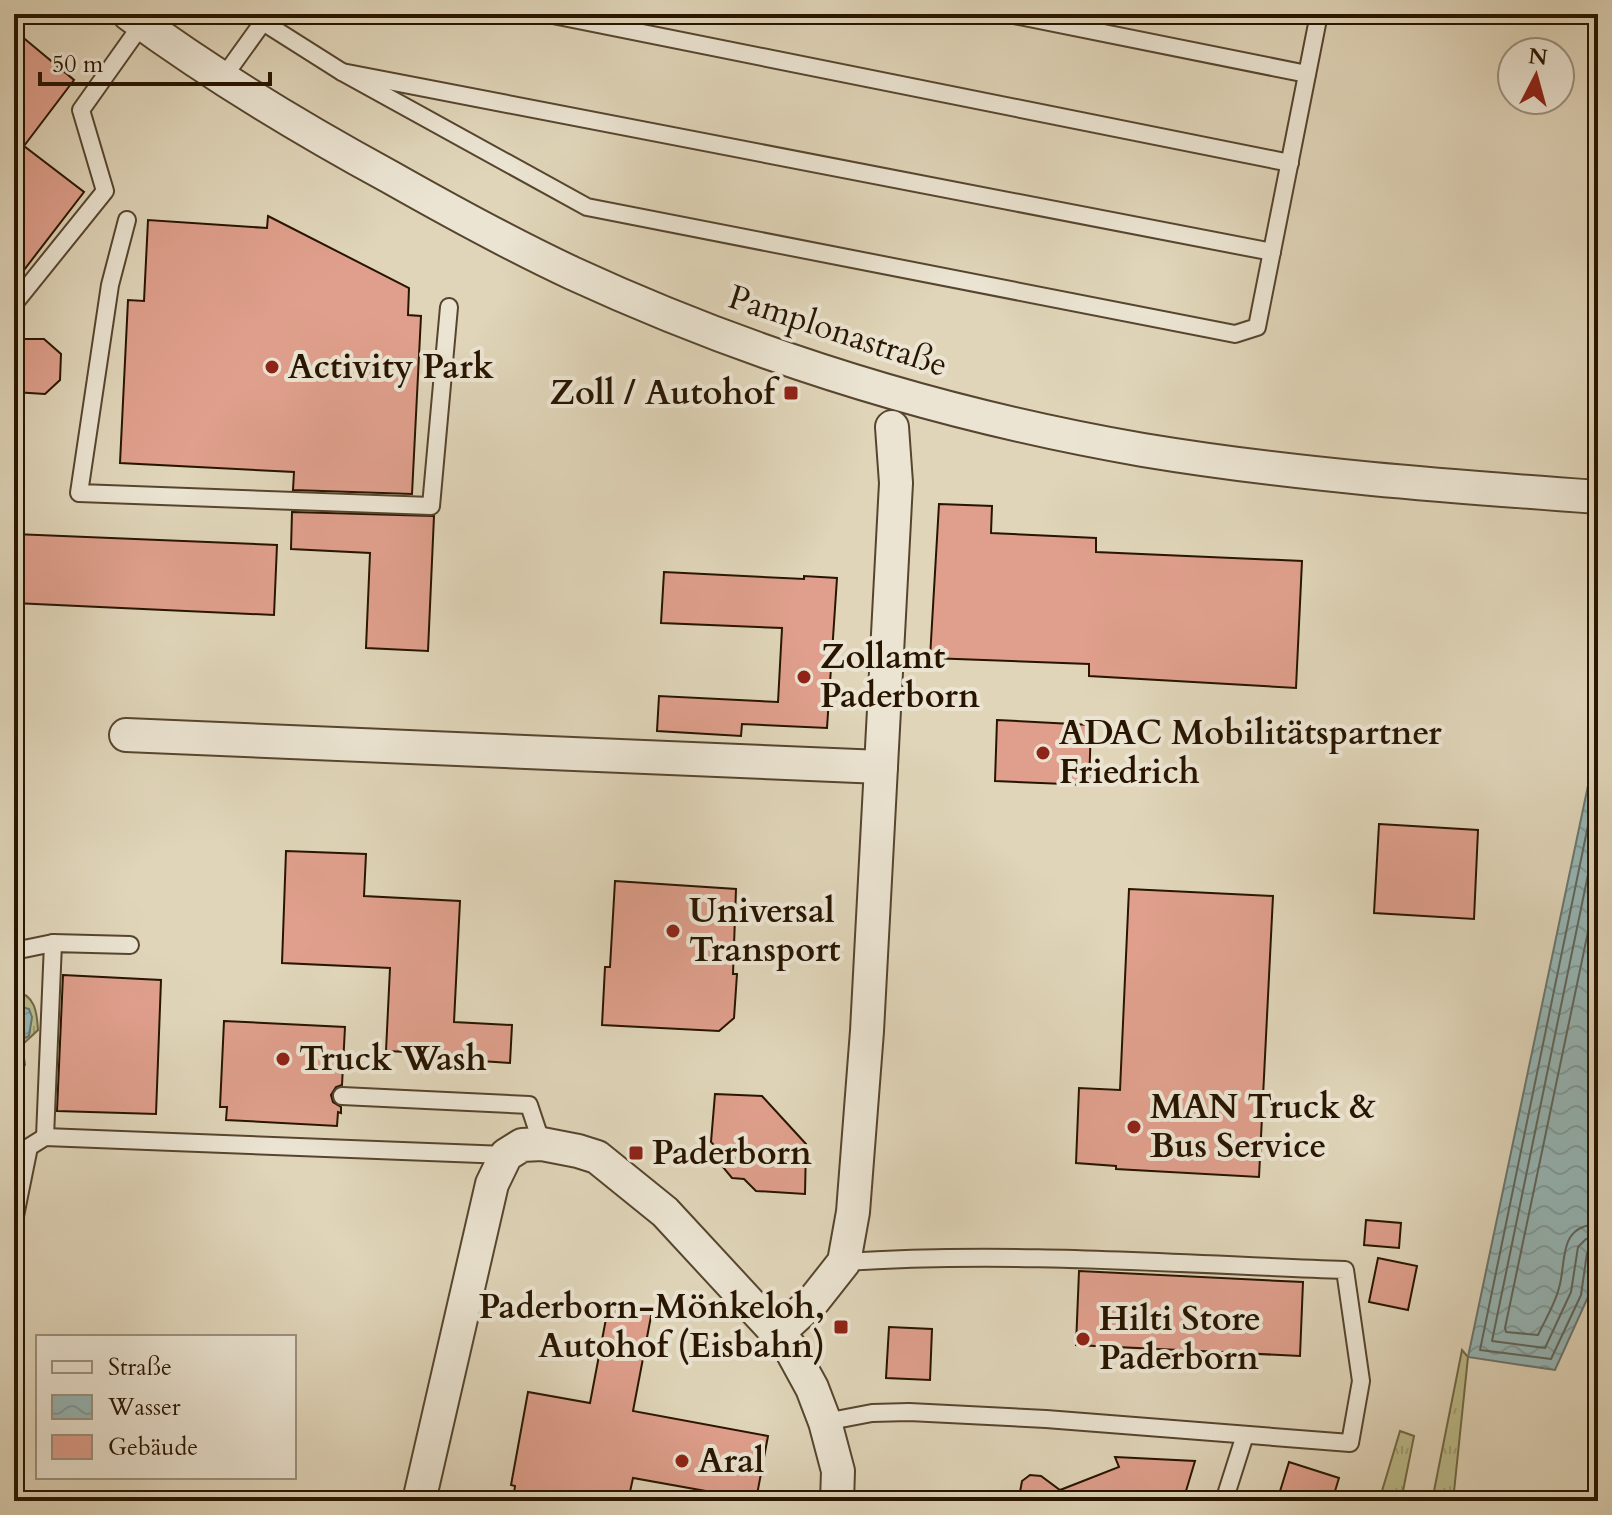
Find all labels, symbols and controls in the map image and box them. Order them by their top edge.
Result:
scale bar [40,36,270,86]
north arrow [1496,36,1576,116]
text: N [1527,41,1549,73]
text: 50 m [52,48,104,81]
street label: Pamplonastraße [723,274,953,388]
place label: Activity Park [288,344,495,390]
marker: Activity Park [263,358,281,376]
place label: Zoll / Autohof [549,370,780,416]
marker: Zoll / Autohof [782,384,800,402]
place label: Zollamt Paderborn [820,634,980,719]
marker: Zollamt Paderborn [795,668,813,686]
place label: ADAC Mobilitätspartner Friedrich [1059,710,1442,795]
marker: ADAC Mobilitätspartner Friedrich [1034,744,1052,762]
place label: Universal Transport [689,888,841,973]
marker: Universal Transport [664,922,682,940]
place label: Truck Wash [299,1036,487,1082]
marker: Truck Wash [274,1050,292,1068]
place label: MAN Truck & Bus Service [1150,1084,1376,1169]
marker: MAN Truck & Bus Service [1125,1118,1143,1136]
place label: Paderborn [652,1130,812,1176]
marker: Paderborn [627,1144,645,1162]
place label: Paderborn-Mönkeloh, Autohof (Eisbahn) [479,1284,825,1369]
place label: Hilti Store Paderborn [1099,1296,1261,1381]
marker: Paderborn-Mönkeloh, Autohof (Eisbahn) [832,1318,850,1336]
marker: Hilti Store Paderborn [1074,1330,1092,1348]
legend [36,1335,296,1479]
text: Straße [108,1351,172,1384]
text: Wasser [107,1391,181,1424]
text: Gebäude [108,1431,198,1464]
place label: Aral [698,1438,764,1484]
marker: Aral [673,1452,691,1470]

